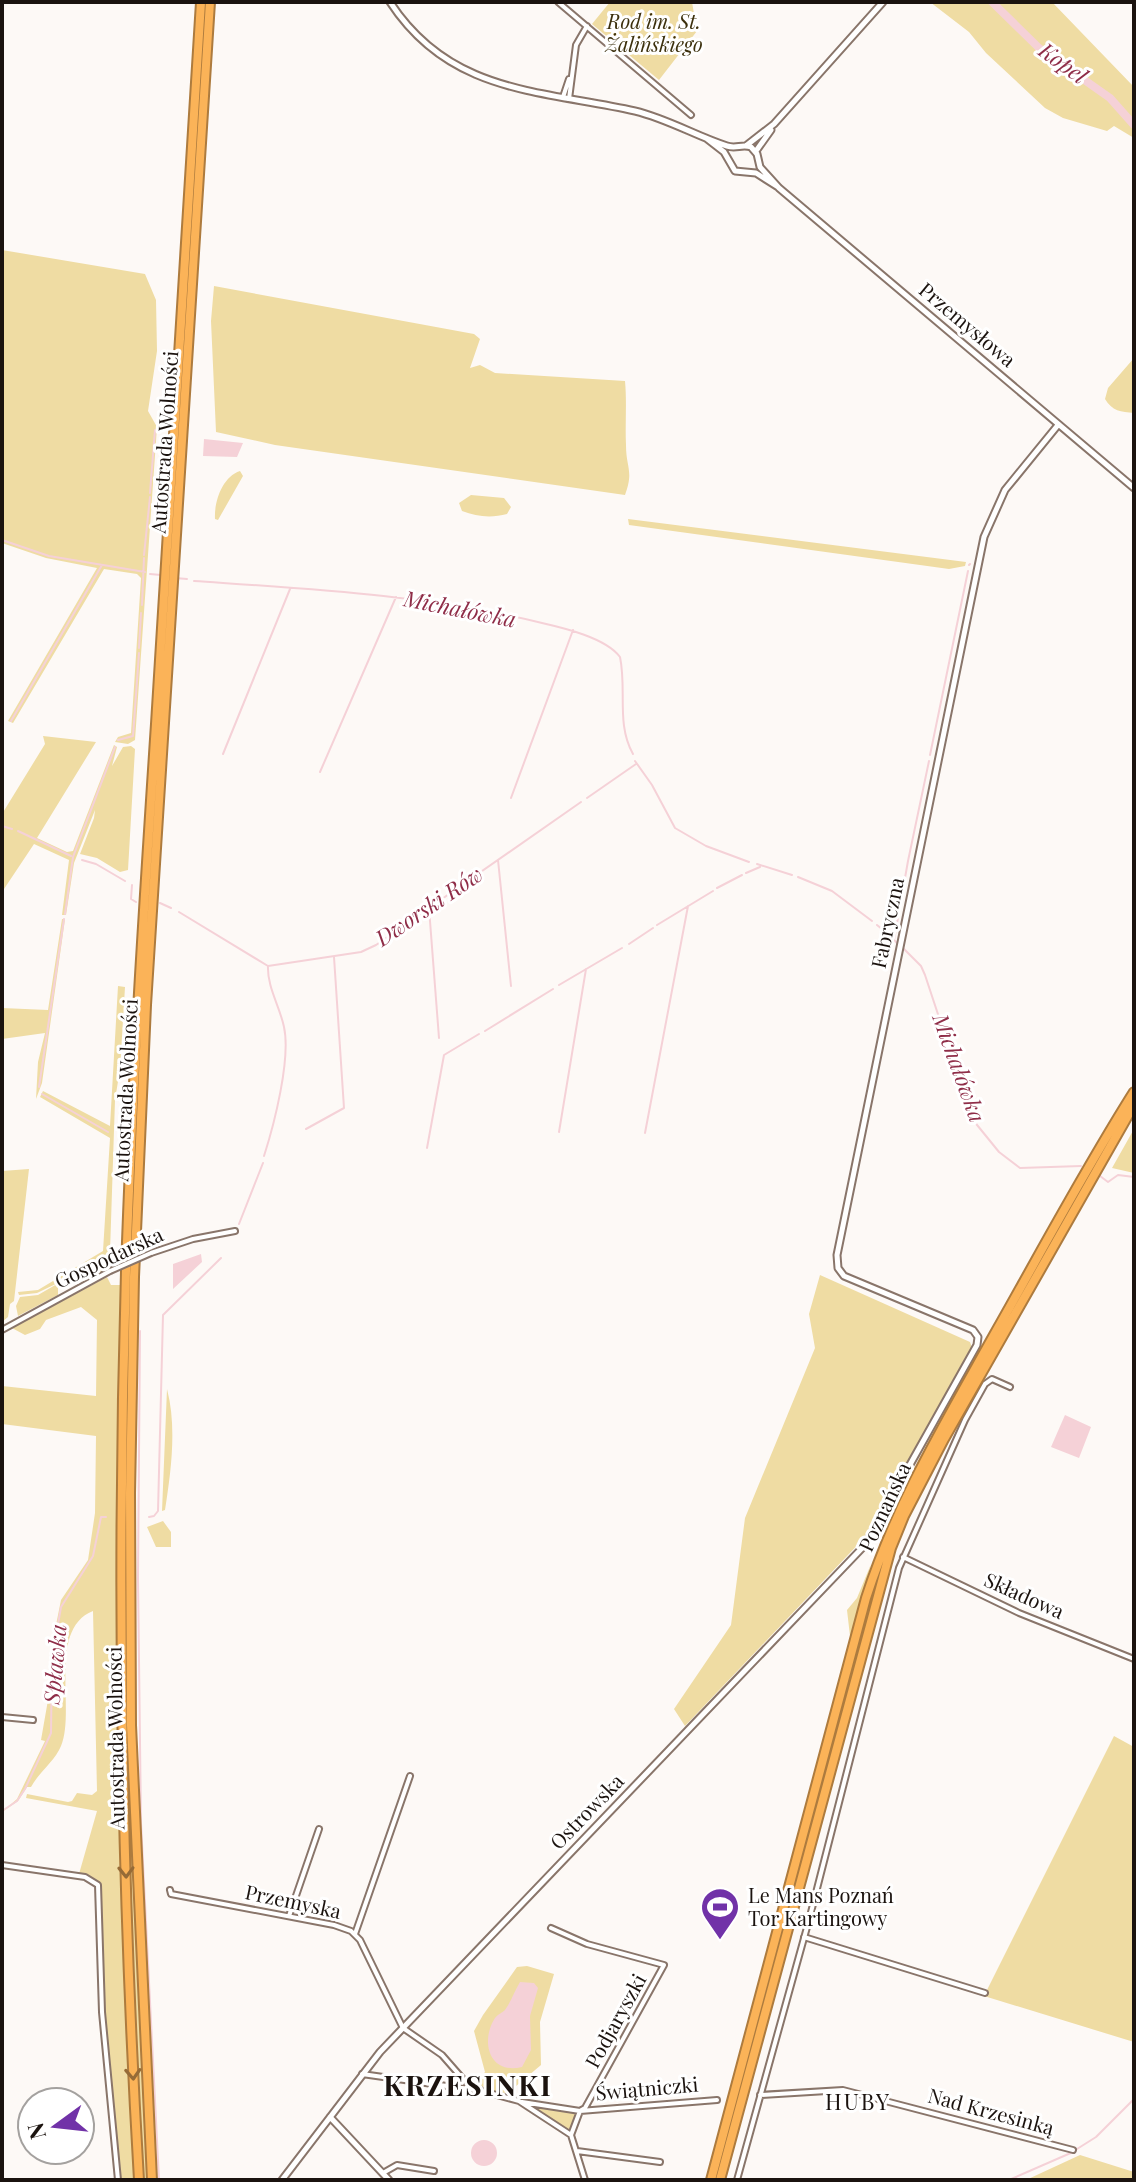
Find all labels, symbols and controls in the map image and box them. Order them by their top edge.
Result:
park label: Rod im. St. Żalińskiego [604,7,703,57]
water label: Kopel [1033,34,1094,90]
street label: Przemysłowa [914,275,1022,372]
street label: Autostrada Wolności [144,350,183,535]
water label: Michałówka [400,582,519,634]
water label: Dworski Rów [368,858,488,953]
street label: Fabryczna [864,875,909,971]
street label: Autostrada Wolności [106,998,143,1183]
water label: Michałówka [926,1008,993,1126]
street label: Gospodarska [50,1220,167,1294]
street label: Poznańska [851,1457,916,1555]
street label: Składowa [980,1565,1069,1624]
water label: Spławka [35,1623,72,1706]
street label: Autostrada Wolności [99,1646,130,1831]
street label: Ostrowska [543,1767,629,1855]
one-way arrow [117,1866,135,1879]
street label: Przemyska [243,1877,344,1924]
place label: Le Mans Poznań Tor Kartingowy [748,1881,894,1931]
sports icon: Le Mans Poznań Tor Kartingowy [699,1886,741,1941]
street label: Podjaryszki [578,1968,652,2072]
district label: KRZESINKI [383,2066,553,2103]
one-way arrow [125,2068,142,2081]
street label: Świątniczki [594,2070,699,2105]
street label: Nad Krzesinką [925,2081,1057,2140]
north arrow [16,2086,96,2166]
district label: HUBY [825,2086,891,2116]
text: N [19,2120,52,2143]

